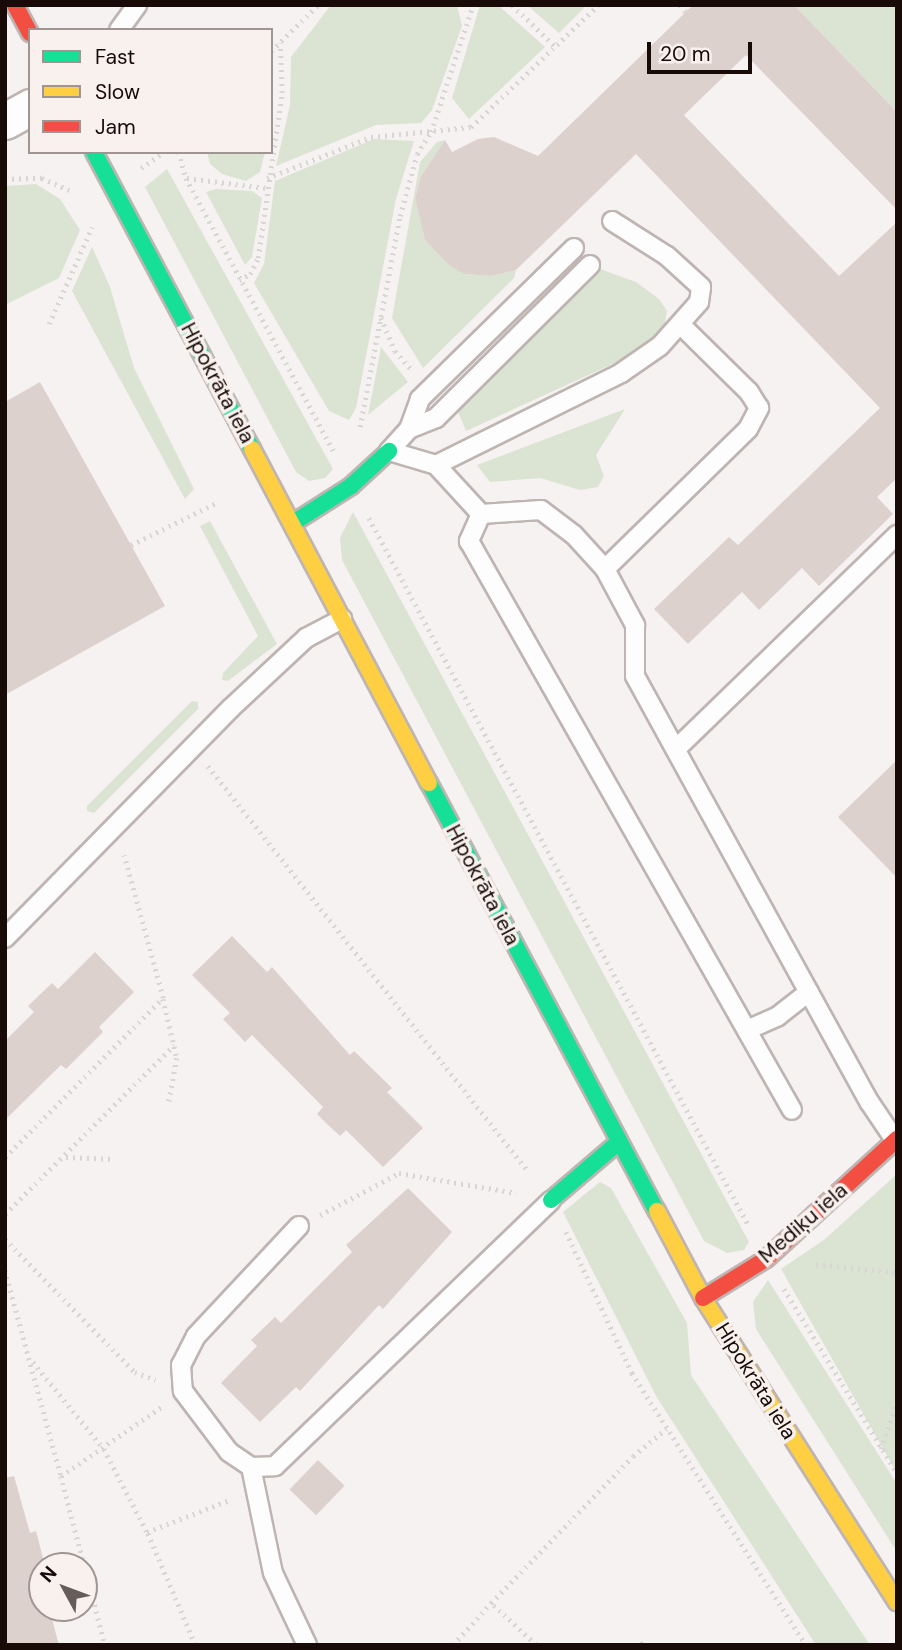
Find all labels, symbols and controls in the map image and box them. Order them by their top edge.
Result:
legend [28,28,273,154]
scale bar [650,28,755,72]
text: 20 m [660,40,711,68]
text: Fast [95,43,135,71]
text: Slow [95,78,140,106]
text: Jam [95,113,136,141]
street label: Hipokrāta iela [176,318,260,448]
street label: Hipokrāta iela [441,820,525,950]
street label: Mediķu iela [754,1178,852,1268]
street label: Hipokrāta iela [710,1318,802,1444]
north arrow [28,1552,98,1622]
text: N [34,1561,62,1588]

